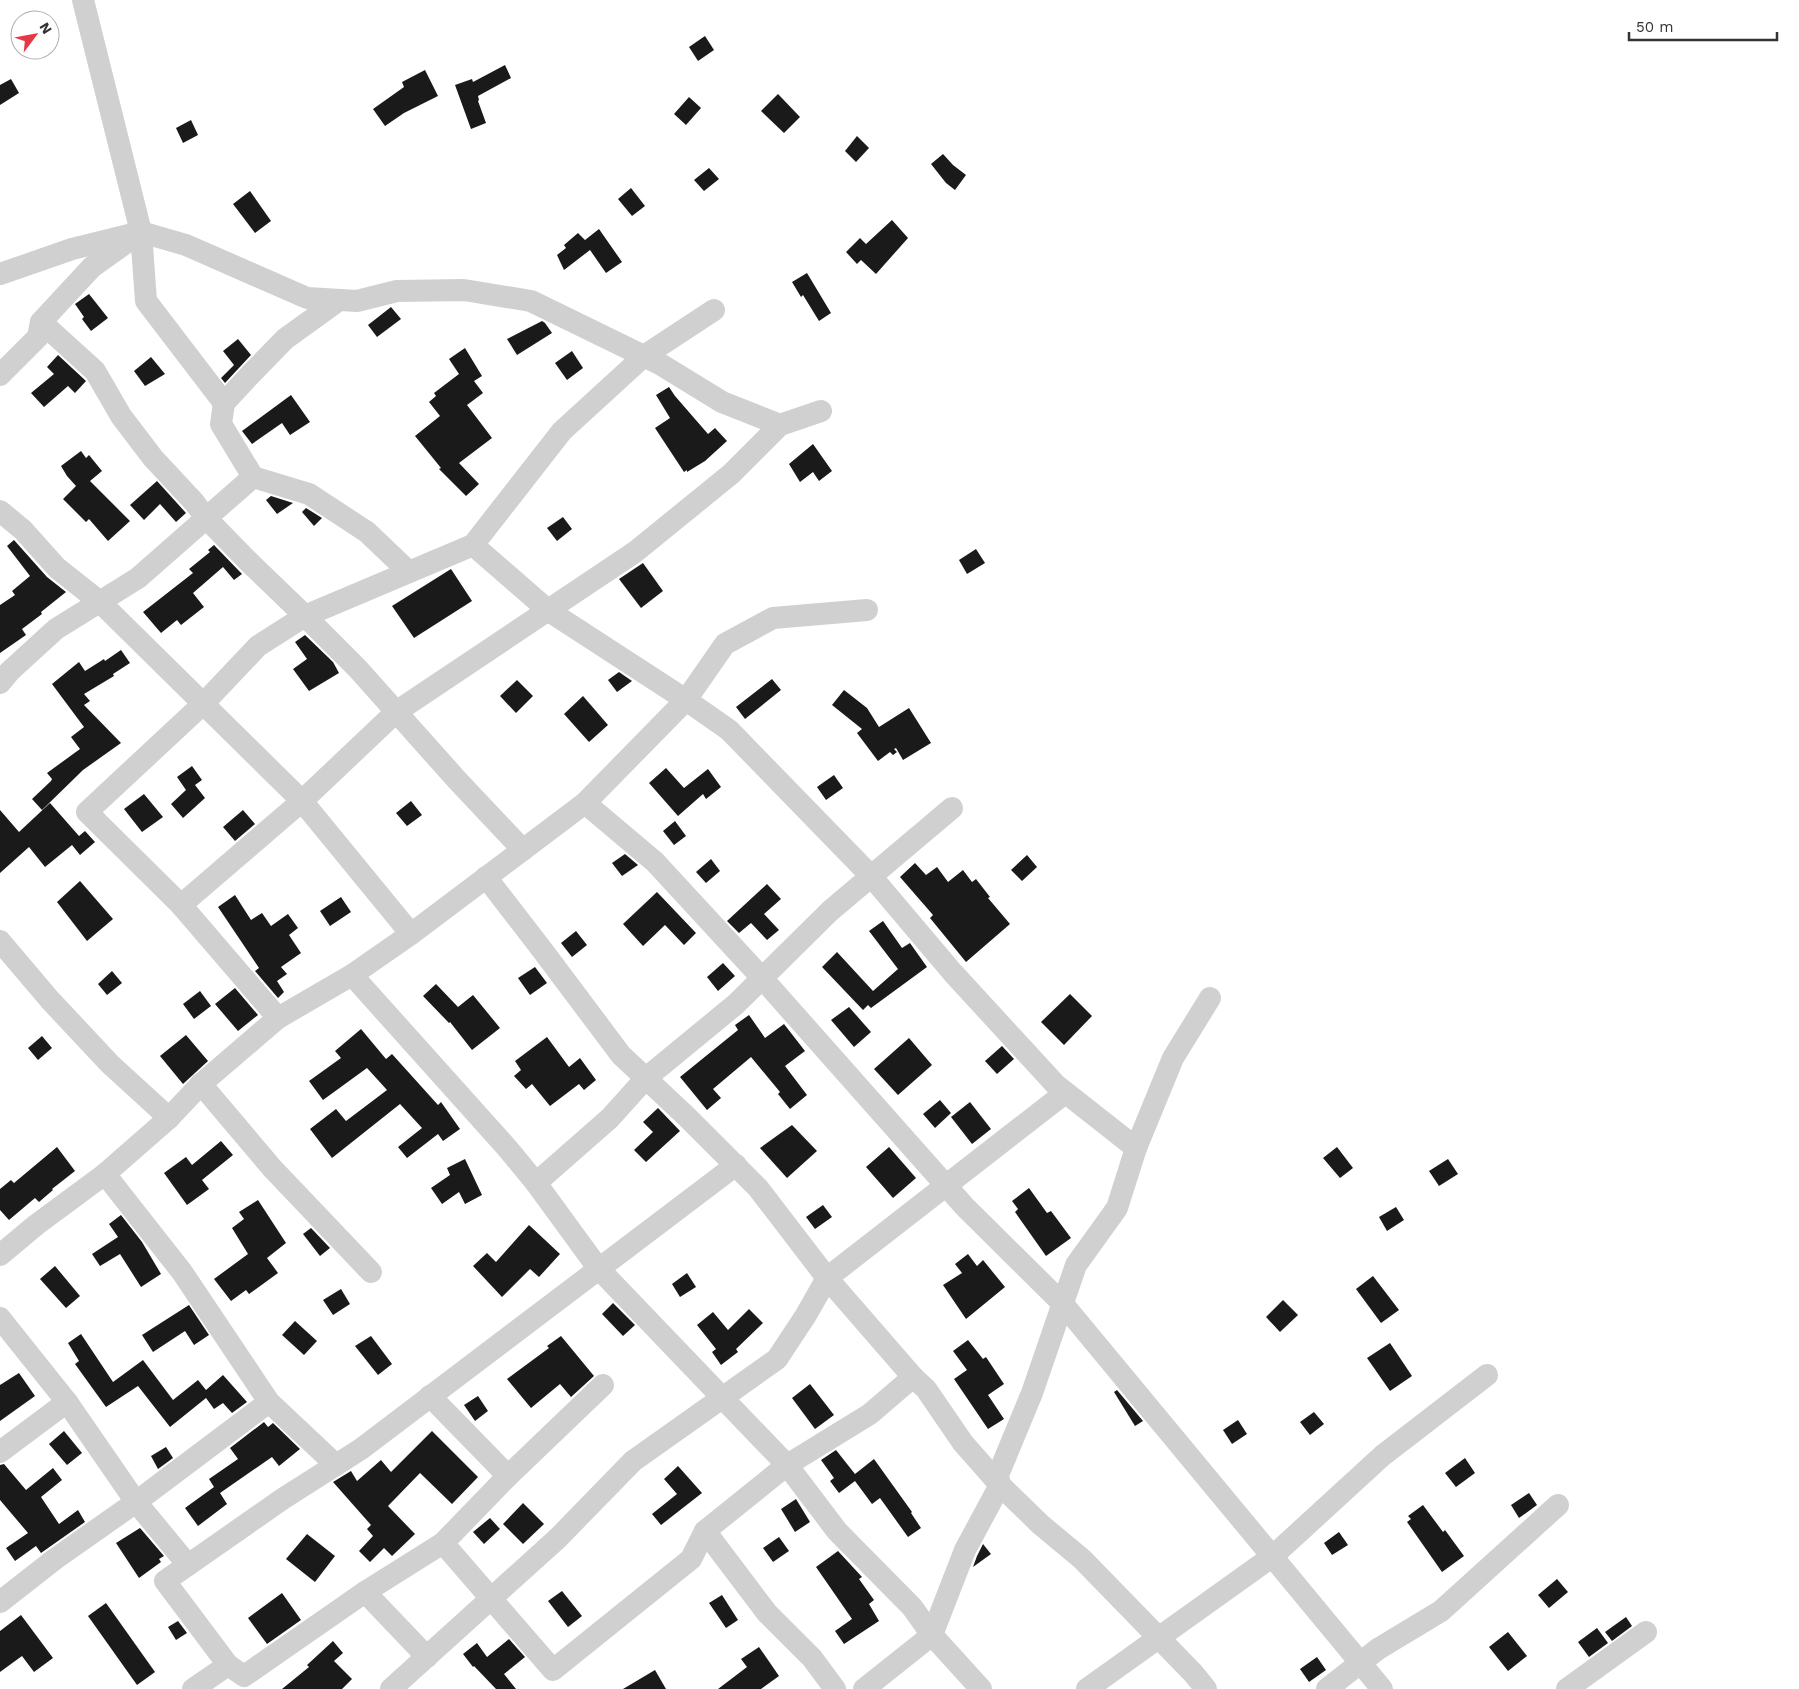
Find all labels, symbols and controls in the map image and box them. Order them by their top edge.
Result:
north arrow [10,10,60,60]
scale bar [1629,10,1776,42]
text: 50 m [1636,18,1673,36]
text: N [36,19,56,37]

